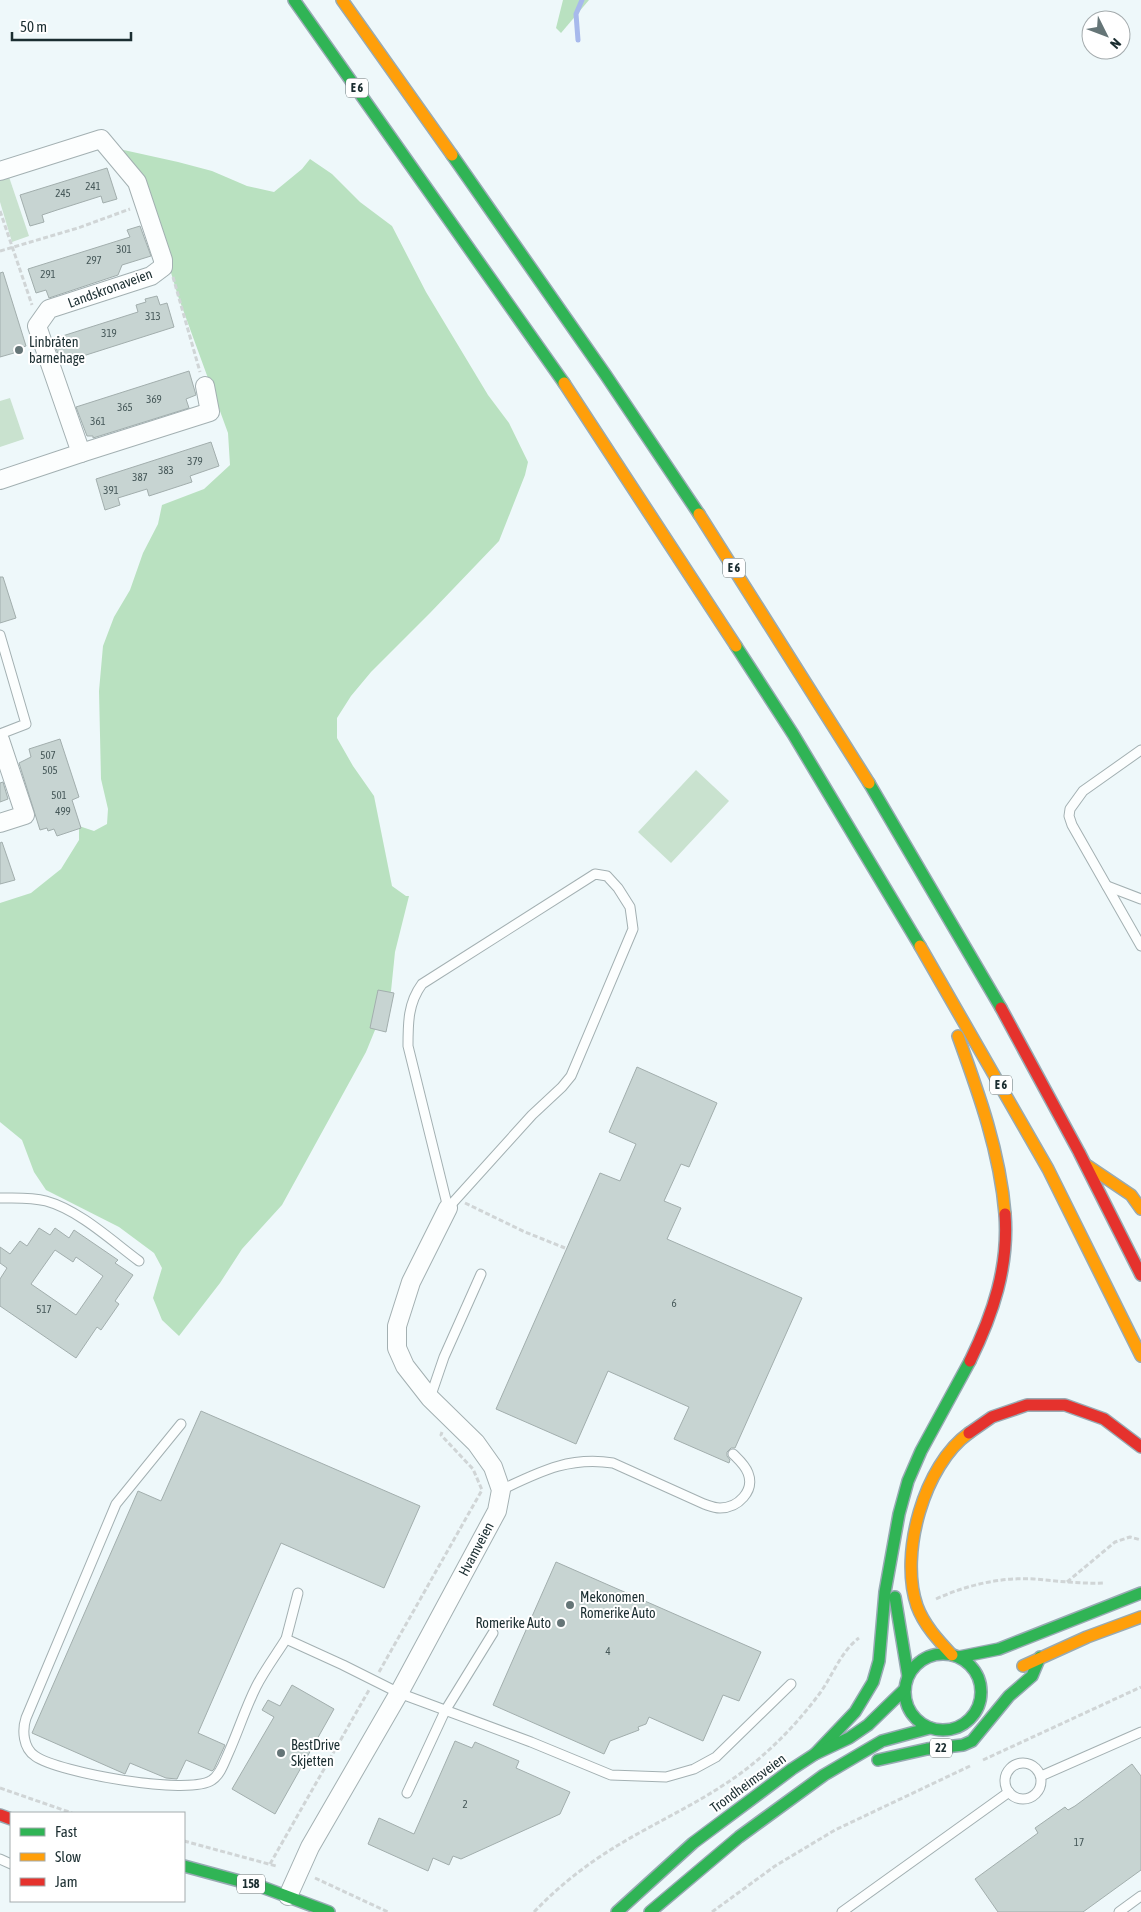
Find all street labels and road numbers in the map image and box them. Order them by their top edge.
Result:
road number: E 6 [346,78,368,98]
street label: Landskronaveien [66,265,154,311]
road number: E 6 [723,558,745,578]
road number: E 6 [990,1076,1012,1094]
street label: Hvamveien [455,1519,497,1579]
road number: 22 [930,1739,952,1758]
street label: Trondheimsveien [707,1750,789,1816]
road number: 158 [237,1875,265,1894]

